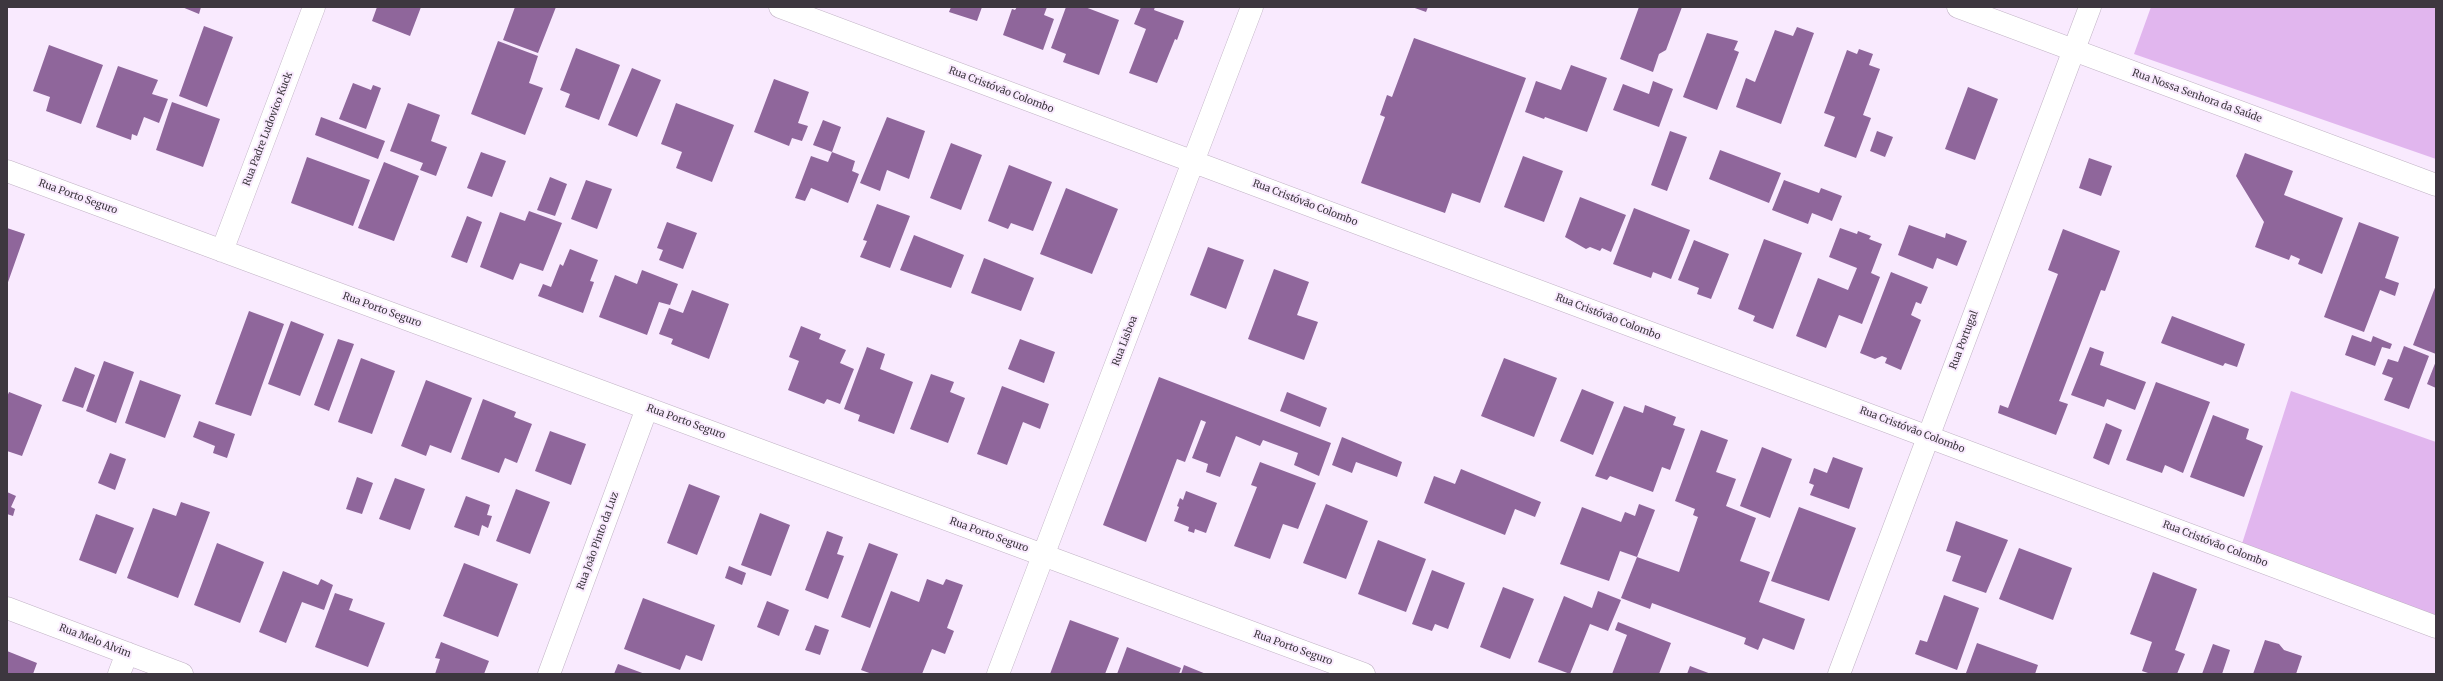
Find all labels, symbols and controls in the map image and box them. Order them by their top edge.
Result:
street label: Rua Cristóvão Colombo [947,64,1055,116]
street label: Rua Nossa Senhora da Saúde [2131,67,2263,125]
street label: Rua Padre Ludovico Kuck [241,70,295,188]
street label: Rua Porto Seguro [37,177,119,217]
street label: Rua Cristóvão Colombo [1251,177,1359,229]
street label: Rua Porto Seguro [341,290,423,330]
street label: Rua Cristóvão Colombo [1554,291,1662,343]
street label: Rua Portugal [1947,309,1981,371]
street label: Rua Lisboa [1110,314,1140,368]
street label: Rua Porto Seguro [645,402,727,442]
street label: Rua Cristóvão Colombo [1858,404,1966,456]
street label: Rua João Pinto da Luz [575,490,621,592]
street label: Rua Porto Seguro [948,515,1030,555]
street label: Rua Cristóvão Colombo [2161,518,2269,570]
street label: Rua Melo Alvim [57,622,133,660]
street label: Rua Porto Seguro [1252,628,1334,668]

